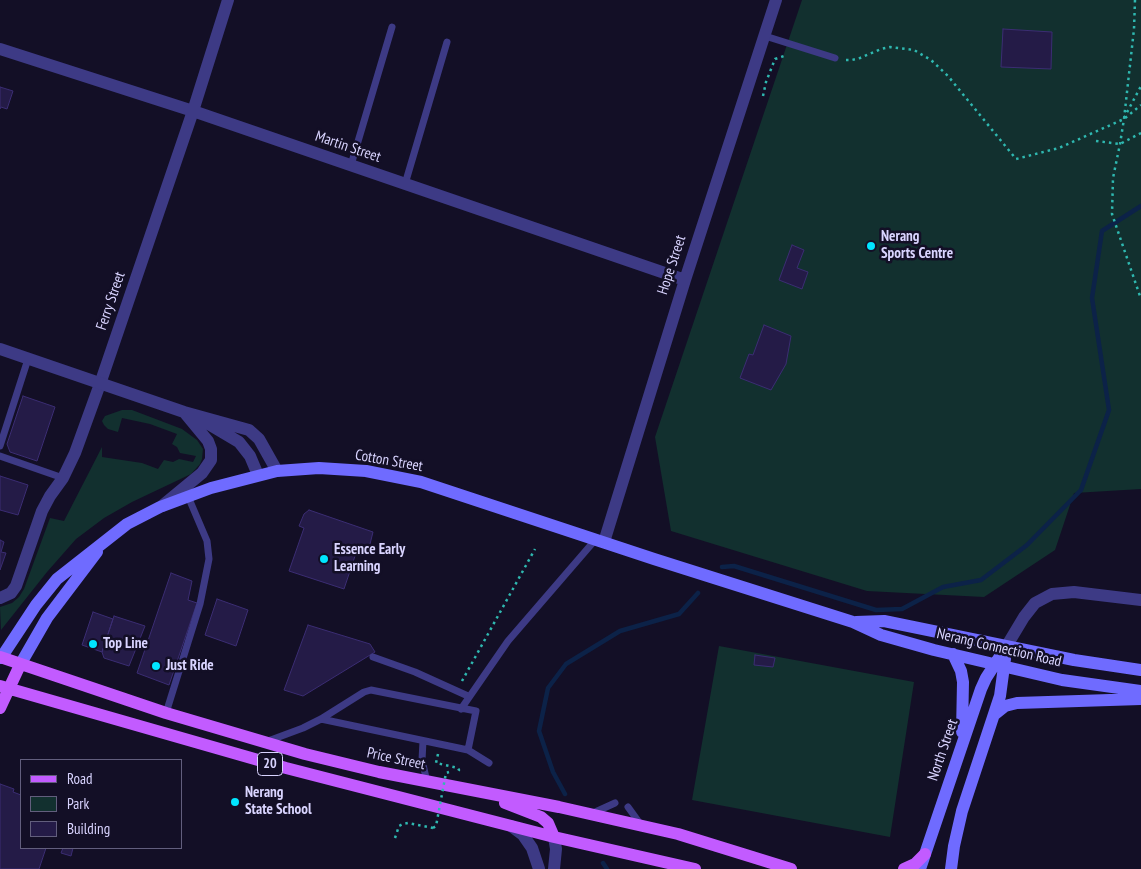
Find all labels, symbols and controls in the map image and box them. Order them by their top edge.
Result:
street label: Martin Street [313,127,383,167]
place label: Nerang Sports Centre [881,228,953,263]
street label: Hope Street [654,233,690,297]
marker: Nerang Sports Centre [865,240,877,252]
street label: Ferry Street [93,269,129,333]
street label: Cotton Street [354,446,424,476]
place label: Essence Early Learning [334,541,405,576]
marker: Essence Early Learning [318,553,330,565]
street label: Nerang Connection Road [935,625,1063,671]
place label: Top Line [103,635,148,653]
marker: Top Line [87,638,99,650]
place label: Just Ride [166,657,214,675]
marker: Just Ride [150,660,162,672]
street label: North Street [924,717,962,783]
street label: Price Street [365,744,427,774]
road number: 20 [258,752,282,776]
legend [20,759,182,849]
text: Road [67,769,93,788]
place label: Nerang State School [245,784,312,819]
text: Park [67,794,89,813]
marker: Nerang State School [229,796,241,808]
text: Building [67,819,110,838]

